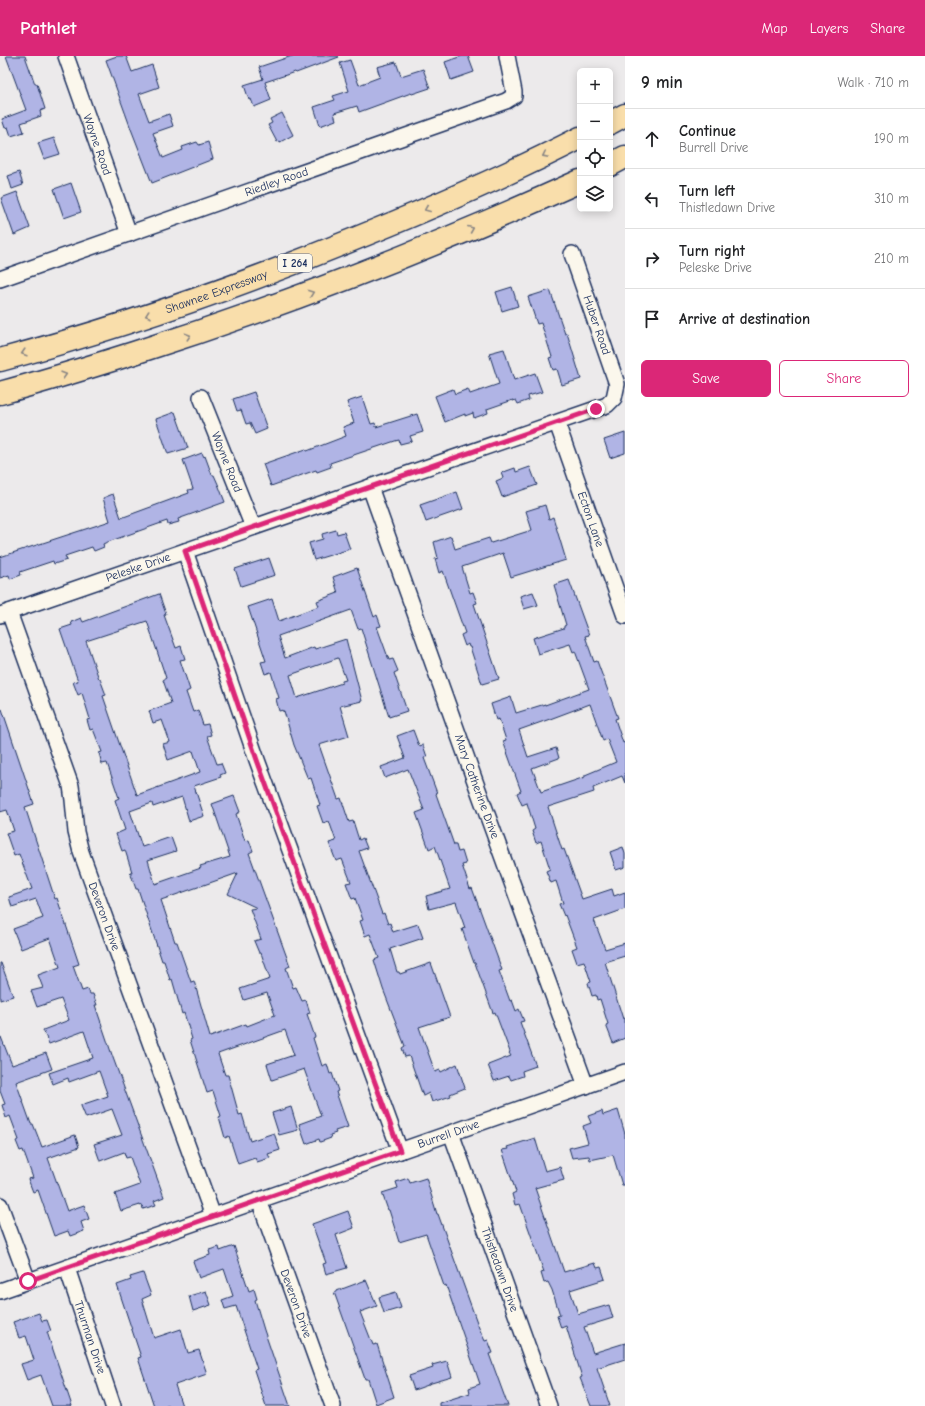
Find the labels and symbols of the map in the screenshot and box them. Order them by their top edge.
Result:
street label: Wayne Road [80,112,115,177]
one-way arrow [542,150,549,158]
street label: Riedley Road [243,164,310,199]
one-way arrow [423,205,430,213]
one-way arrow [466,226,474,234]
road number: I 264 [278,254,312,272]
street label: Shawnee Expressway [163,267,270,316]
one-way arrow [307,289,314,297]
street label: Huber Road [580,293,614,357]
one-way arrow [145,310,152,319]
one-way arrow [185,332,192,341]
one-way arrow [21,348,28,357]
one-way arrow [61,371,68,380]
route end [587,400,605,418]
street label: Wayne Road [209,430,245,494]
street label: Ecton Lane [575,490,607,549]
street label: Peleske Drive [104,550,172,585]
street label: Mary Catherine Drive [452,732,502,841]
street label: Deveron Drive [85,880,123,952]
street label: Burrell Drive [416,1117,481,1151]
street label: Thistledawn Drive [478,1225,522,1314]
street label: Deveron Drive [277,1267,315,1340]
route start [19,1272,37,1290]
street label: Thurman Drive [71,1299,109,1376]

